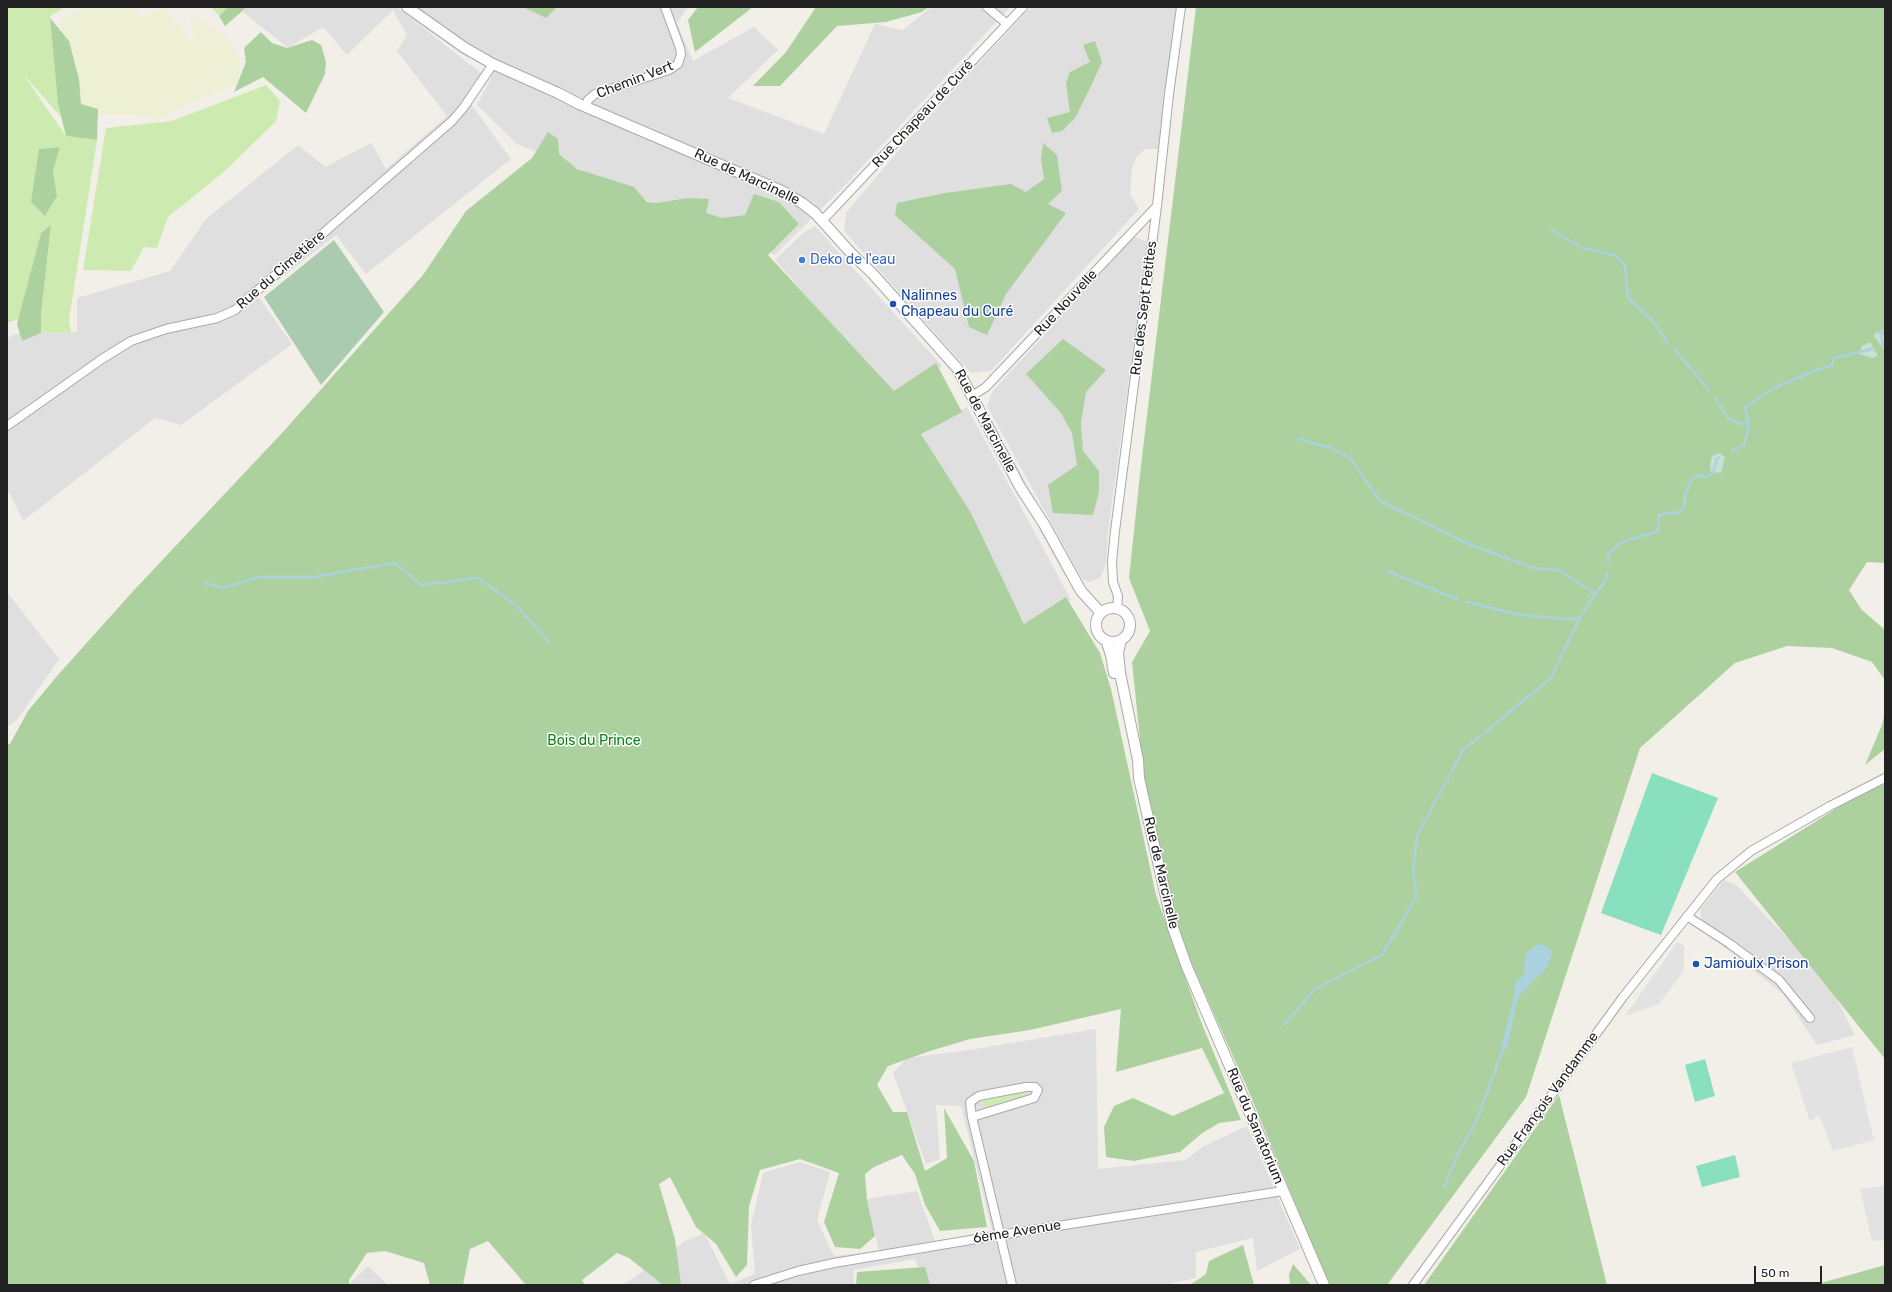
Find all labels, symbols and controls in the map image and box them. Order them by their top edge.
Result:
street label: Rue Chapeau de Curé [869,57,977,171]
street label: Chemin Vert [594,58,676,102]
street label: Rue de Marcinelle [692,145,802,209]
street label: Rue du Cimetière [233,227,329,313]
street label: Rue des Sept Petites [1127,240,1161,376]
place label: Deko de l'eau [810,252,895,268]
marker: Deko de l'eau [797,255,807,265]
street label: Rue Nouvelle [1031,266,1101,340]
place label: Nalinnes Chapeau du Curé [901,288,1013,320]
marker: Nalinnes Chapeau du Curé [888,299,898,309]
street label: Rue de Marcinelle [951,366,1019,476]
park label: Bois du Prince [547,733,641,749]
street label: Rue de Marcinelle [1140,815,1182,931]
place label: Jamioulx Prison [1704,956,1809,972]
marker: Jamioulx Prison [1691,959,1701,969]
street label: Rue François Vandamme [1494,1029,1602,1169]
street label: Rue du Sanatorium [1223,1065,1287,1187]
street label: 6ème Avenue [972,1217,1062,1247]
scale bar [1756,1258,1824,1284]
text: 50 m [1761,1266,1789,1280]

